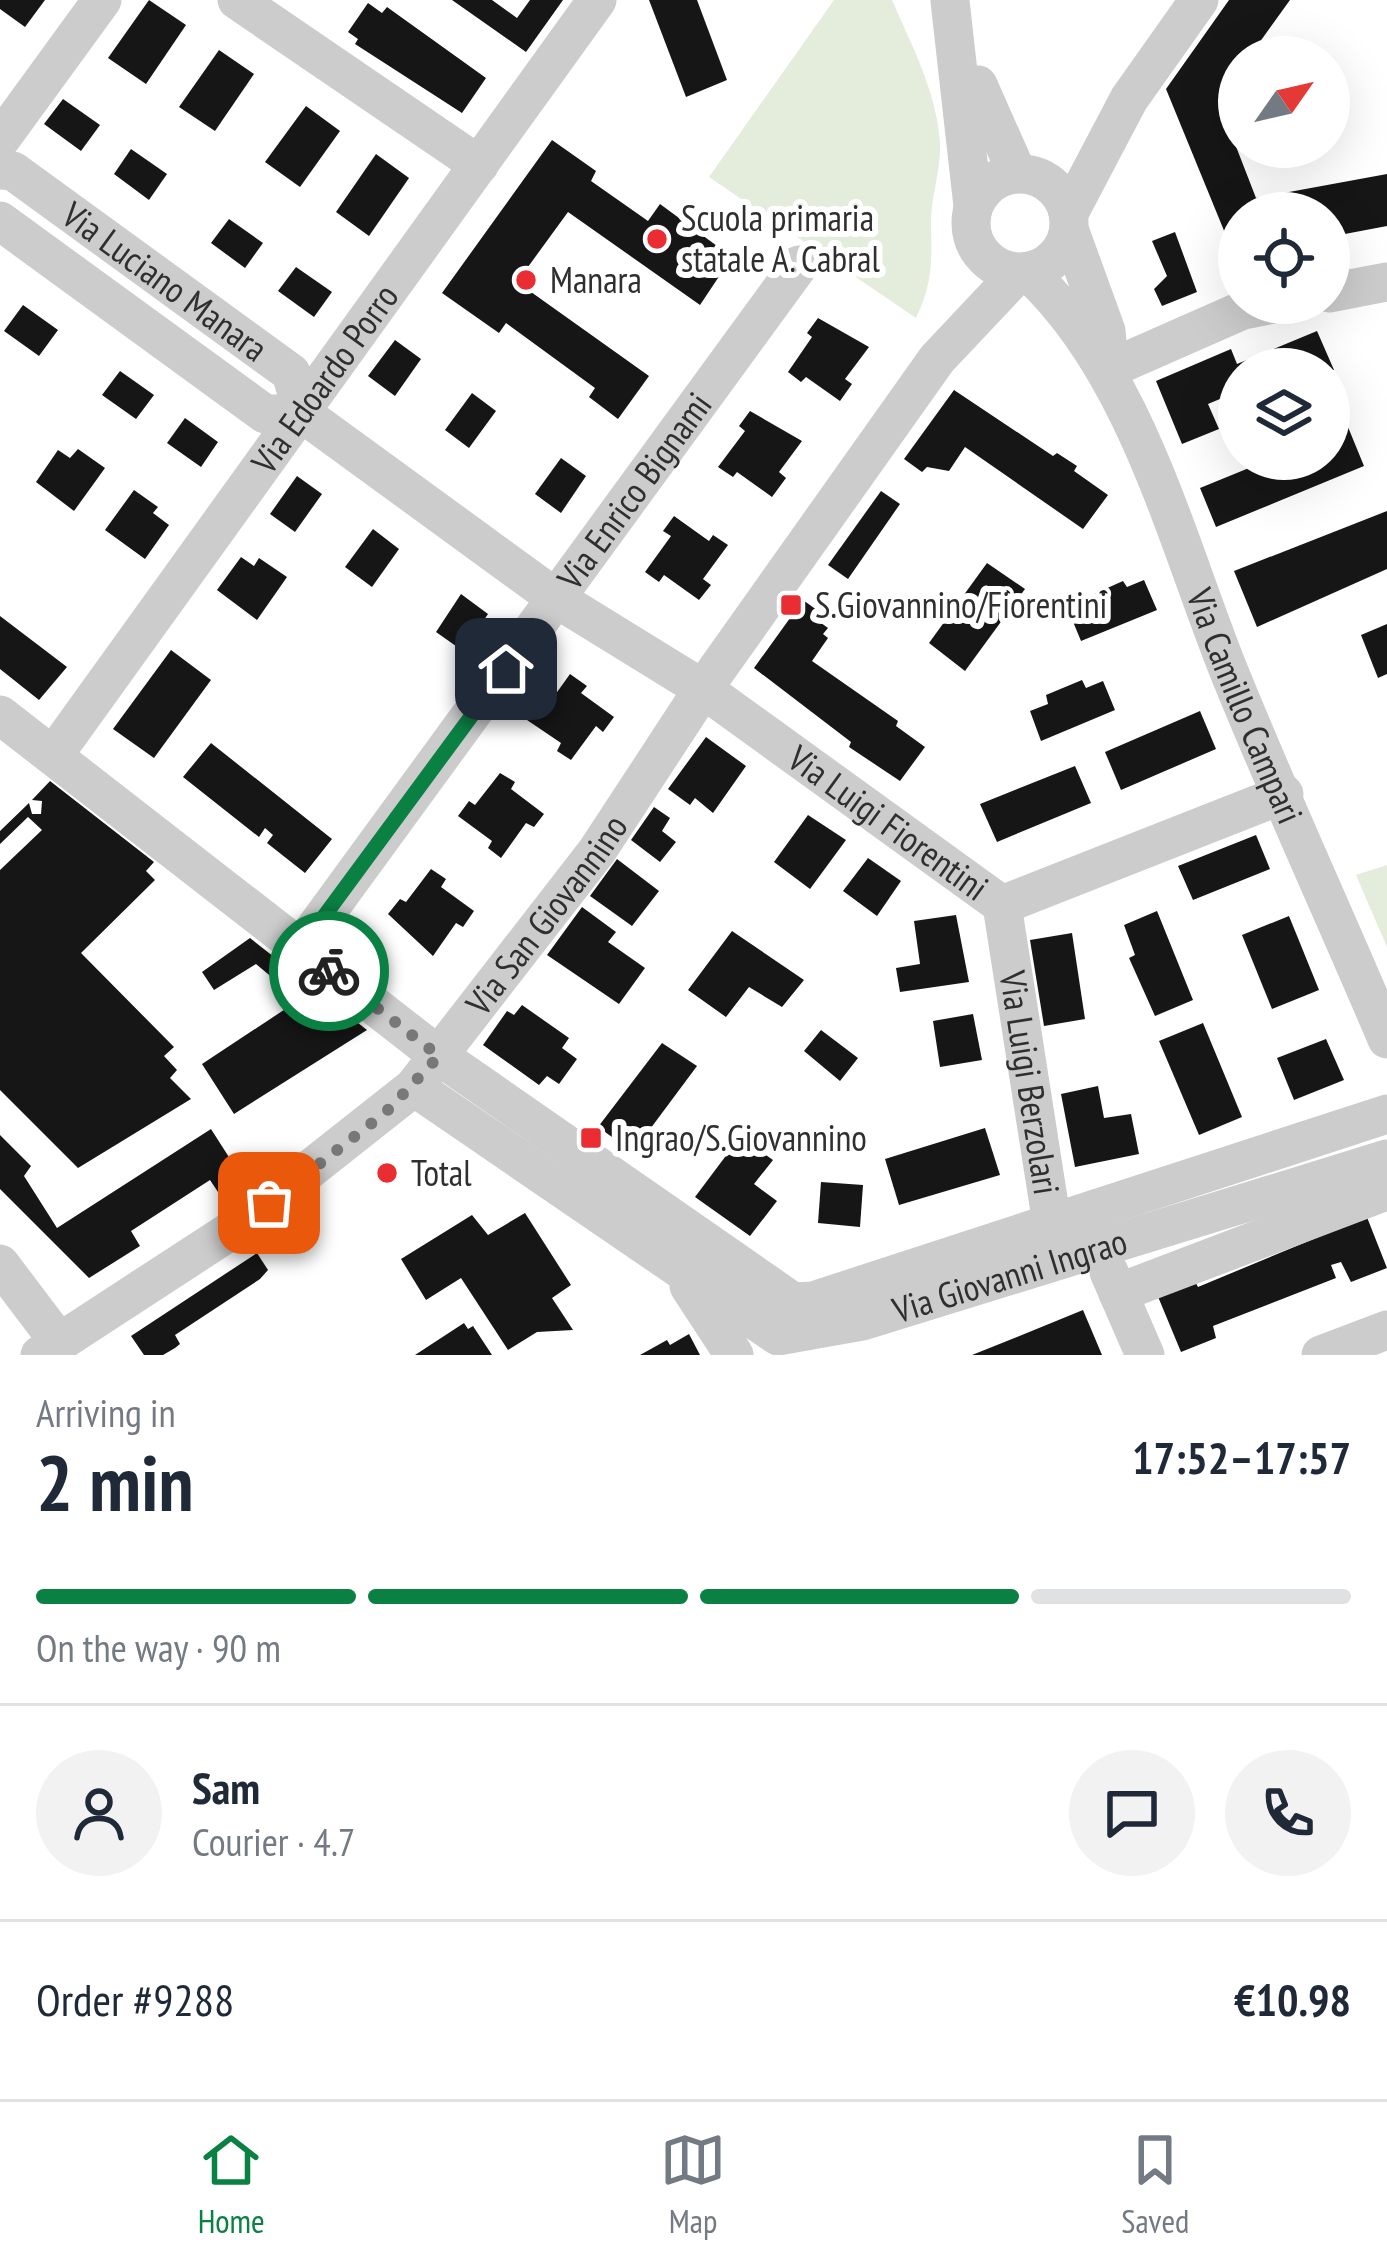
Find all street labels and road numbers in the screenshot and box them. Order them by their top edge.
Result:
street label: Via Luciano Manara [53,190,277,371]
street label: Via Edoardo Porro [240,274,408,483]
street label: Via Enrico Bignami [546,383,721,599]
street label: Via Camillo Campari [1176,581,1314,830]
street label: Via Luigi Fiorentini [778,734,998,910]
street label: Via San Giovannino [454,806,637,1025]
street label: Via Luigi Berzolari [990,967,1071,1198]
street label: Via Giovanni Ingrao [886,1217,1132,1333]

